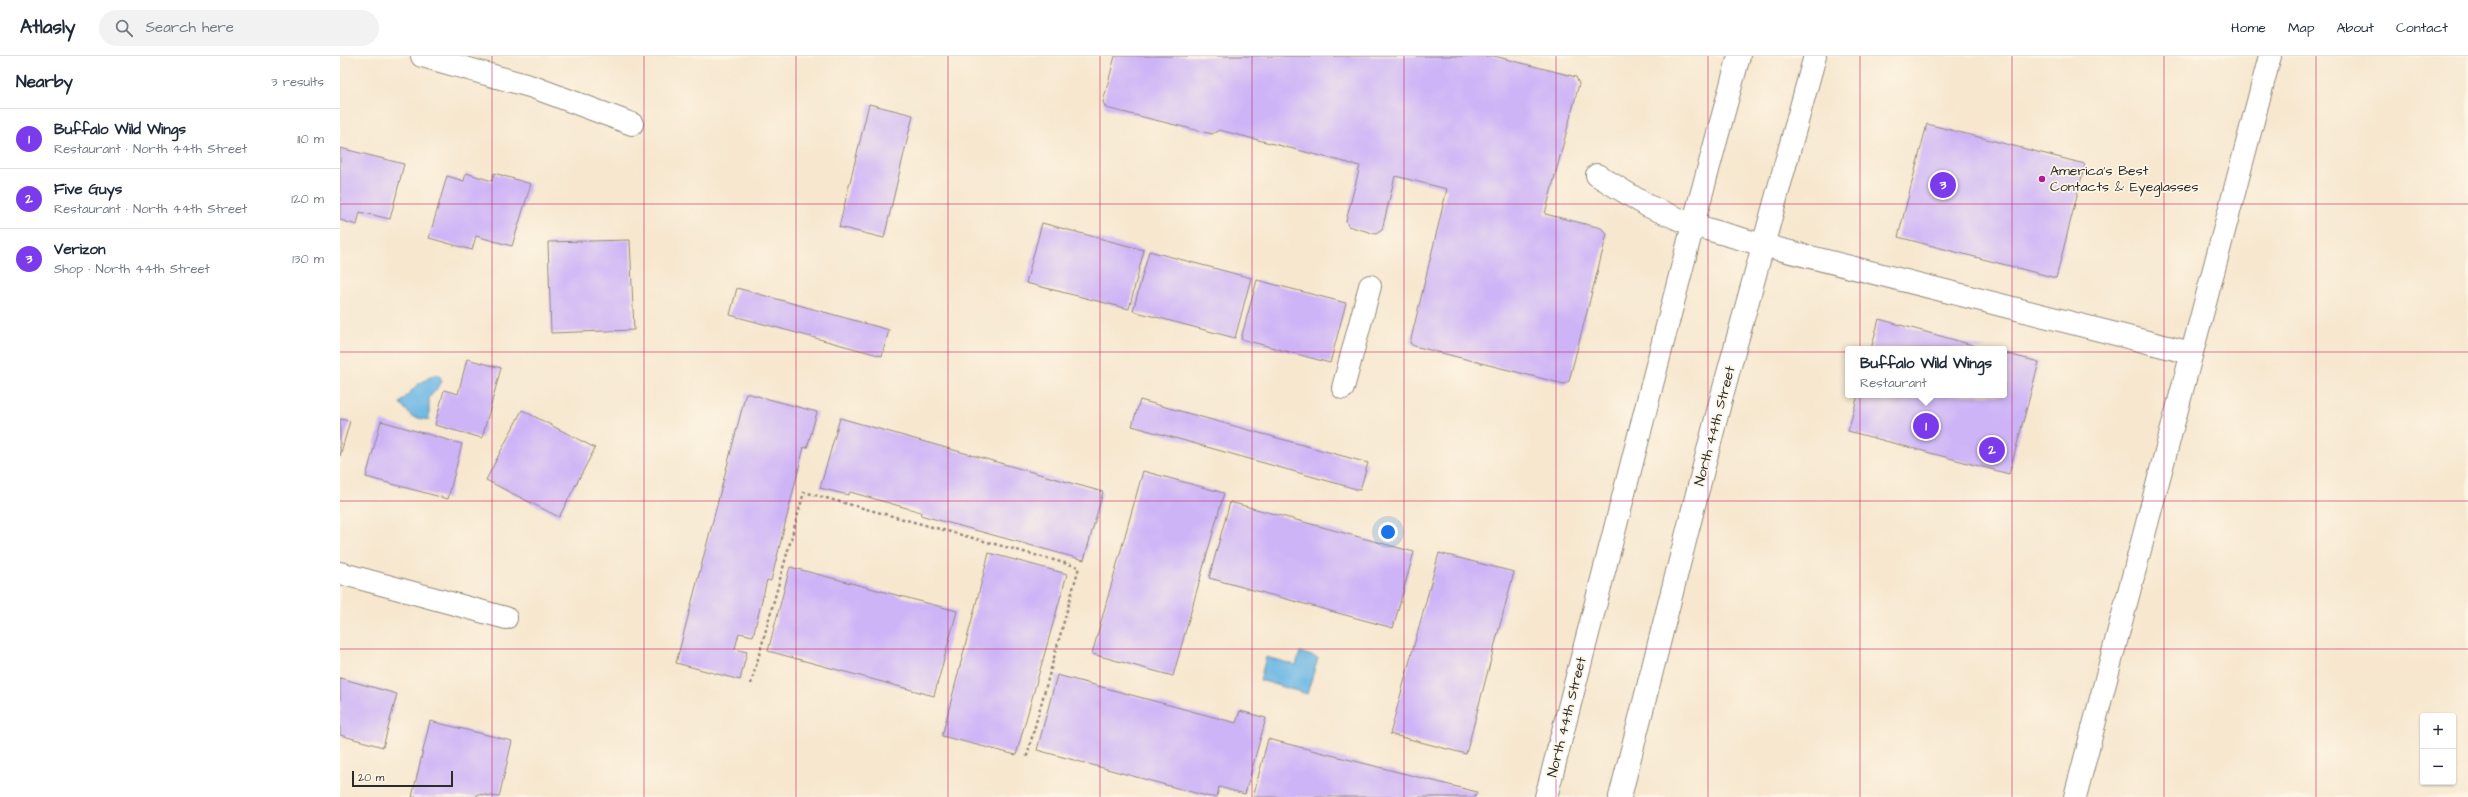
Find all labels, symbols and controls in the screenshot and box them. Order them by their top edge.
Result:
search box [99,10,379,46]
text: Atlasly [20,14,75,41]
icon: search [113,17,135,39]
text: Search here [145,17,234,38]
text: Home [2231,18,2266,38]
text: Map [2288,18,2314,38]
text: About [2336,18,2374,38]
text: Contact [2396,18,2448,38]
text: Nearby [16,70,73,94]
text: 3 results [271,73,324,91]
text: Buffalo Wild Wings [54,119,186,140]
text: 1 [28,130,30,148]
text: 110 m [297,130,324,148]
text: Restaurant · North 44th Street [54,140,247,158]
place label: America's Best Contacts & Eyeglasses [2050,161,2198,197]
pin: 3 [1930,170,1956,200]
marker: America's Best Contacts & Eyeglasses [2037,174,2047,184]
text: Five Guys [54,179,122,200]
text: 2 [25,190,33,208]
text: 120 m [291,190,324,208]
text: Restaurant · North 44th Street [54,200,247,218]
text: Verizon [54,239,105,260]
text: 3 [26,250,32,268]
text: 130 m [292,250,324,268]
text: Shop · North 44th Street [54,260,210,278]
popup [1845,346,2007,398]
text: Buffalo Wild Wings [1860,353,1992,374]
street label: North 44th Street [1689,364,1741,488]
text: Restaurant [1860,374,1927,392]
pin: 1 [1913,411,1939,441]
pin: 2 [1979,435,2005,465]
your location [1378,522,1398,542]
street label: North 44th Street [1542,655,1592,779]
map controls [2420,713,2456,785]
button: + [2420,713,2456,749]
button: − [2420,749,2456,785]
scale bar [352,769,453,788]
text: 20 m [358,770,384,785]

